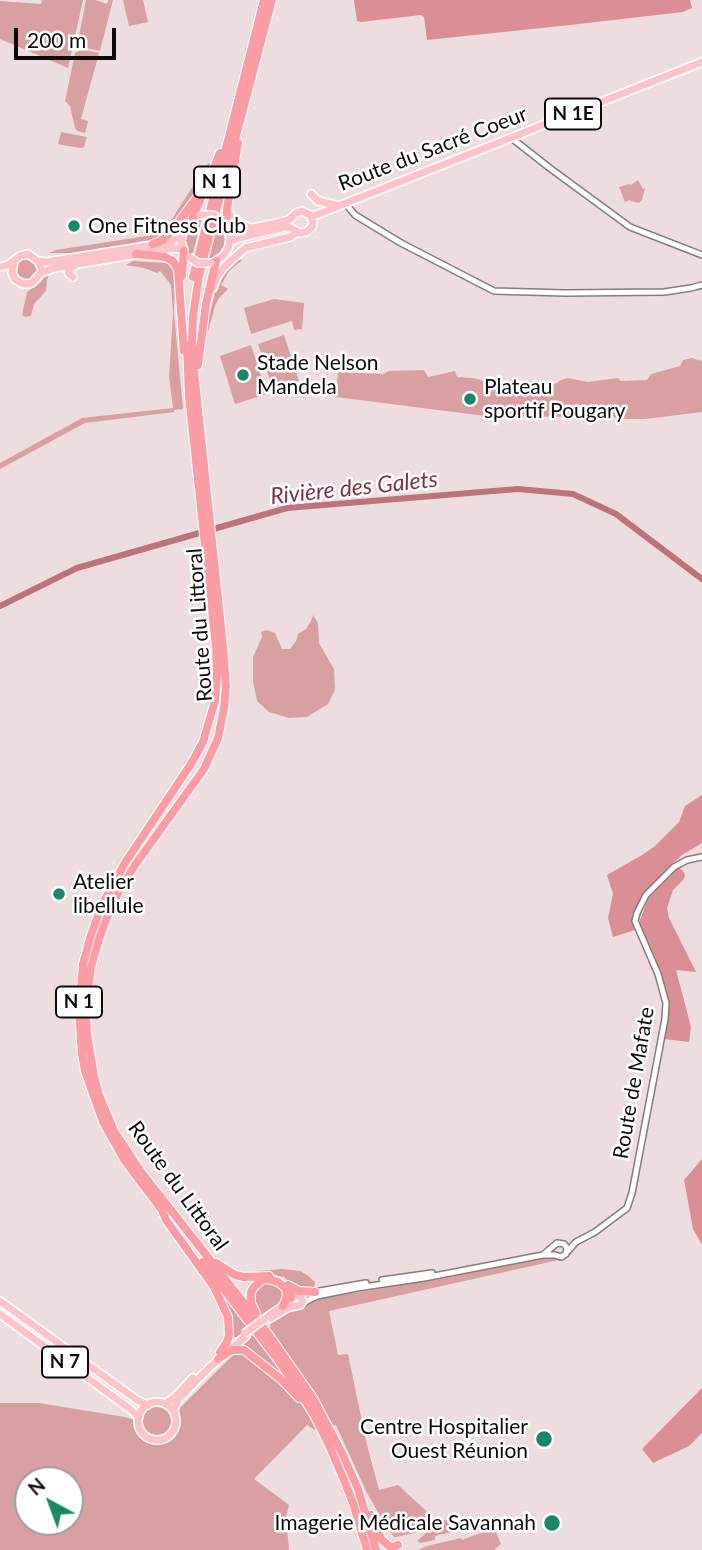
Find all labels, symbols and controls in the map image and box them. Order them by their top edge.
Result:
scale bar [18,14,119,58]
text: 200 m [27,27,86,52]
road number: N 1E [545,98,601,130]
street label: Route du Sacré Coeur [335,101,531,197]
road number: N 1 [194,166,240,198]
place label: One Fitness Club [88,213,246,239]
marker: One Fitness Club [66,218,82,234]
place label: Stade Nelson Mandela [257,350,379,400]
marker: Stade Nelson Mandela [235,367,251,383]
place label: Plateau sportif Pougary [484,374,626,424]
marker: Plateau sportif Pougary [462,391,478,407]
water label: Rivière des Galets [269,465,439,511]
street label: Route du Littoral [182,547,218,703]
place label: Atelier libellule [73,869,144,919]
marker: Atelier libellule [51,886,67,902]
road number: N 1 [56,986,102,1018]
street label: Route de Mafate [608,1005,660,1161]
street label: Route du Littoral [123,1116,233,1256]
road number: N 7 [42,1346,88,1378]
place label: Centre Hospitalier Ouest Réunion [360,1414,528,1464]
marker: Centre Hospitalier Ouest Réunion [534,1429,554,1449]
north arrow [14,1466,84,1536]
text: N [23,1473,49,1500]
place label: Imagerie Médicale Savannah [275,1510,536,1536]
marker: Imagerie Médicale Savannah [542,1513,562,1533]

